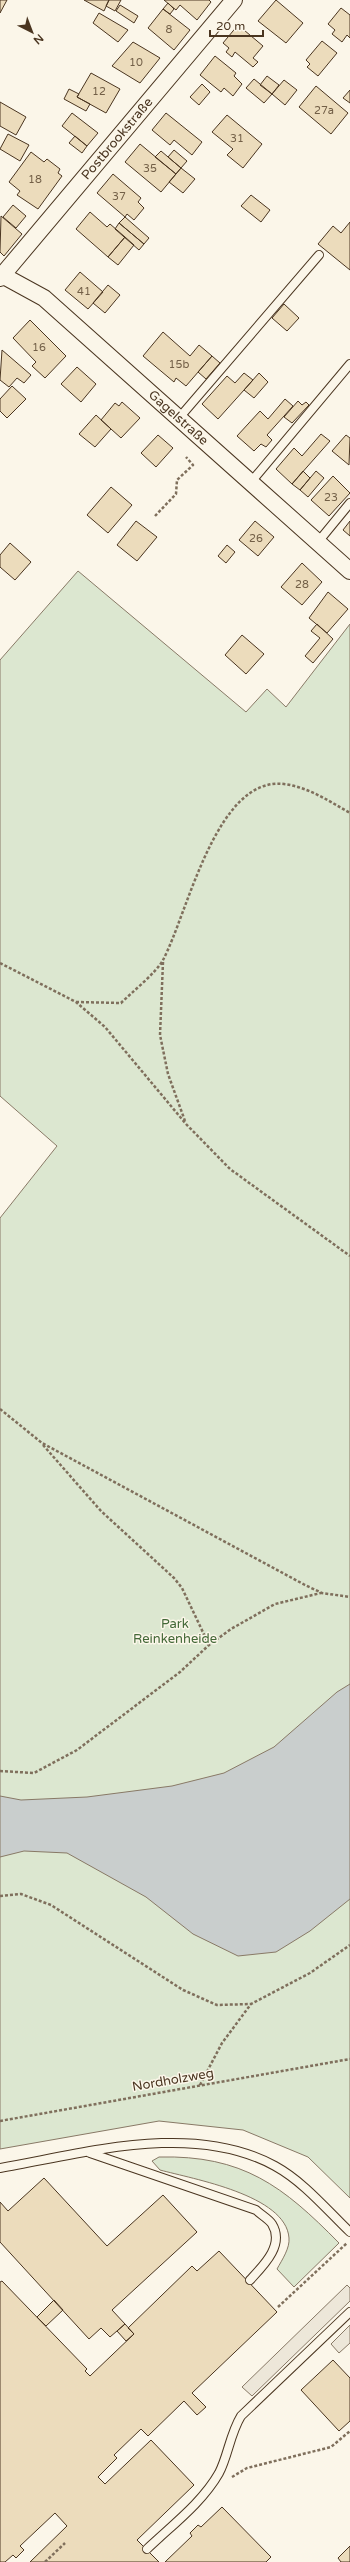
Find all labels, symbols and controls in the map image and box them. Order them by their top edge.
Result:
north arrow [12,12,52,52]
scale bar [210,12,263,38]
text: 20 m [216,19,245,33]
house number: 8 [166,23,173,36]
text: N [31,31,46,47]
house number: 10 [129,56,143,69]
house number: 12 [92,85,106,98]
street label: Postbrookstraße [78,95,156,183]
house number: 27a [314,104,334,117]
house number: 31 [230,132,244,145]
house number: 35 [143,162,157,175]
house number: 18 [28,173,42,186]
house number: 37 [112,190,126,203]
house number: 41 [77,285,91,298]
house number: 16 [32,341,46,354]
house number: 15b [169,358,189,371]
street label: Gagelstraße [145,387,211,449]
house number: 23 [324,491,338,504]
house number: 26 [249,532,263,545]
house number: 28 [295,578,309,591]
park label: Park Reinkenheide [133,1616,217,1647]
street label: Nordholzweg [131,2065,215,2095]

